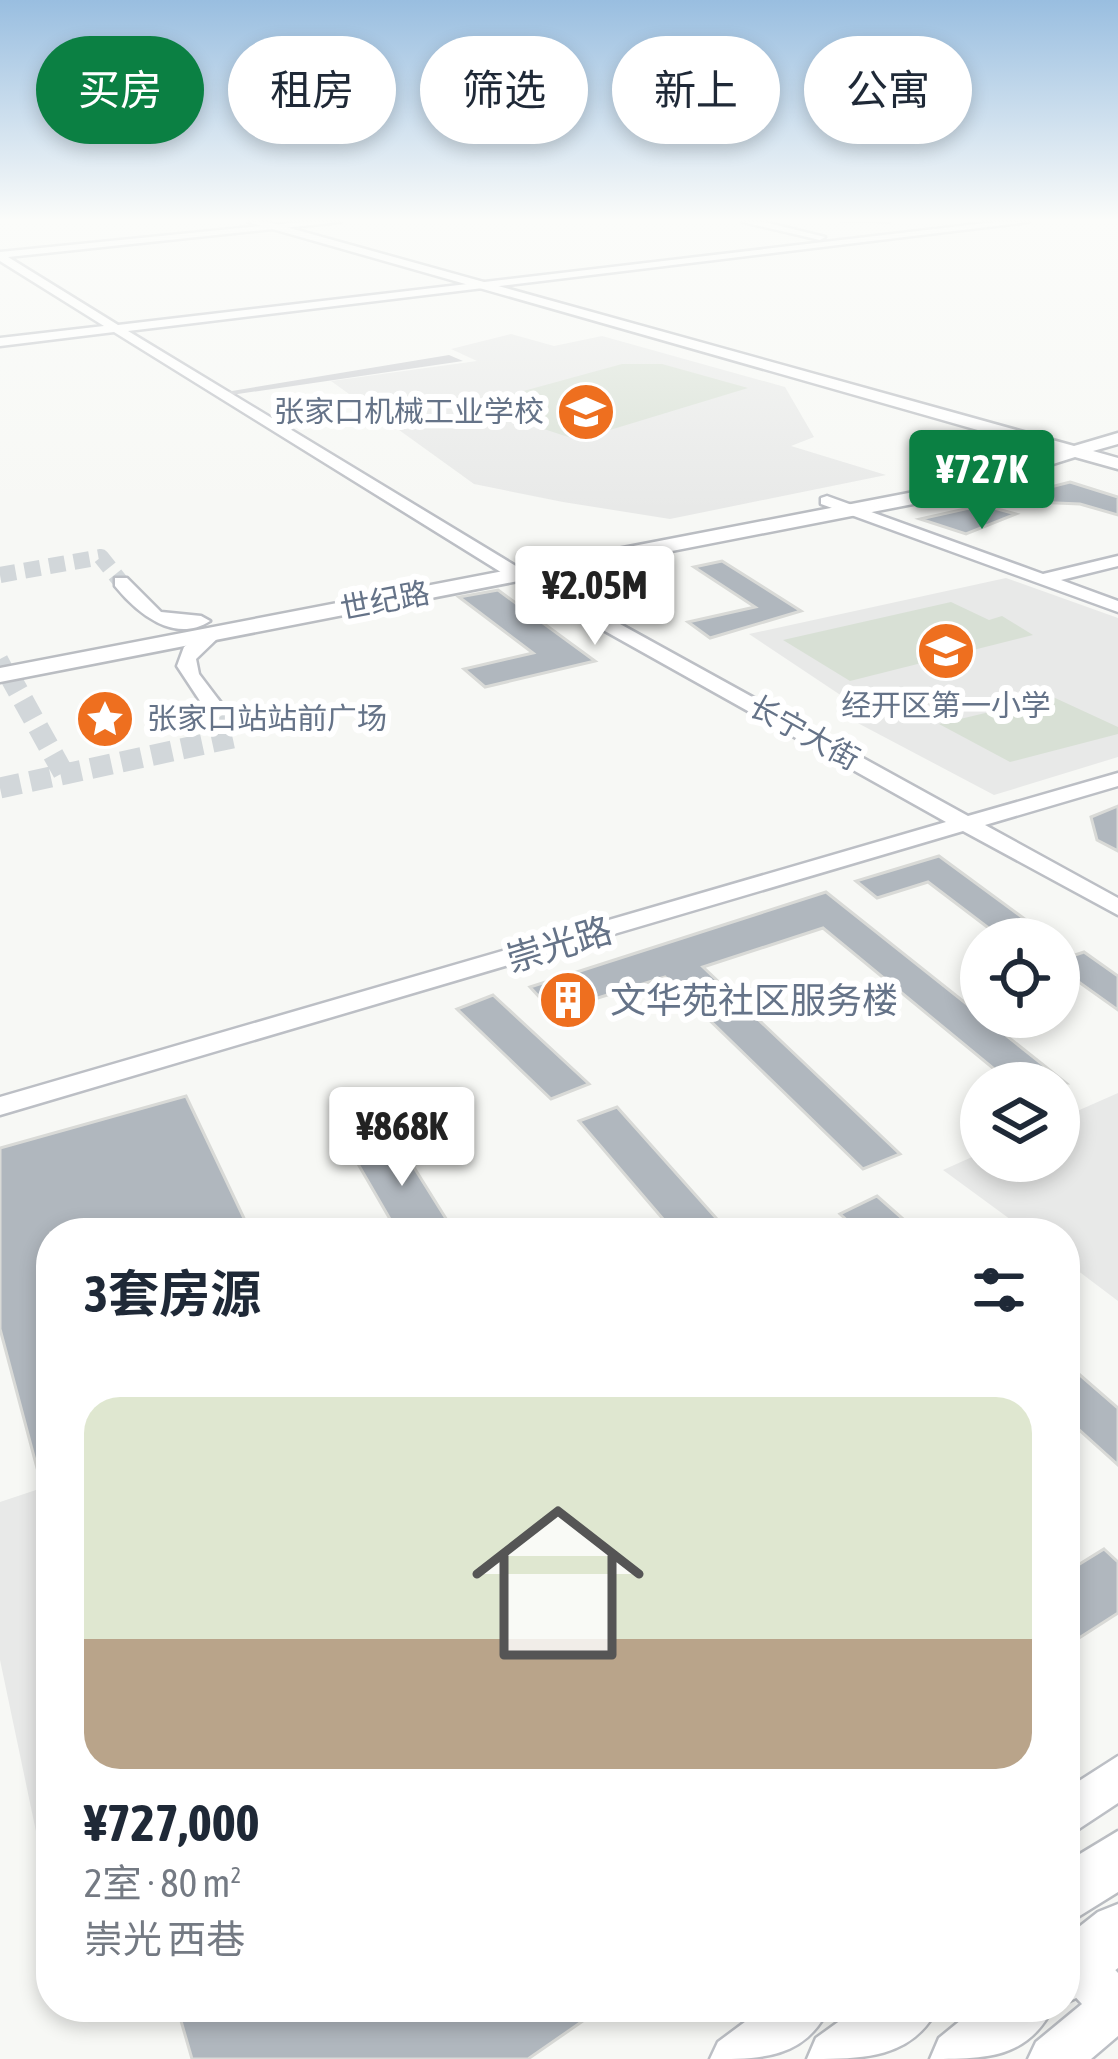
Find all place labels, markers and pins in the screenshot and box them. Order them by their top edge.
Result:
school or university icon: 张家口机械工业学校 [555,381,617,443]
place label: 张家口机械工业学校 [274,394,544,428]
pin: ¥727K [898,430,1066,532]
pin: ¥2.05M [497,546,693,648]
school or university icon: 经开区第一小学 [915,620,977,682]
place icon: 张家口站站前广场 [74,688,136,750]
place label: 经开区第一小学 [841,688,1051,722]
place label: 张家口站站前广场 [147,701,387,735]
building icon: 文华苑社区服务楼 [537,969,599,1031]
place label: 文华苑社区服务楼 [610,979,898,1021]
pin: ¥868K [318,1087,486,1189]

